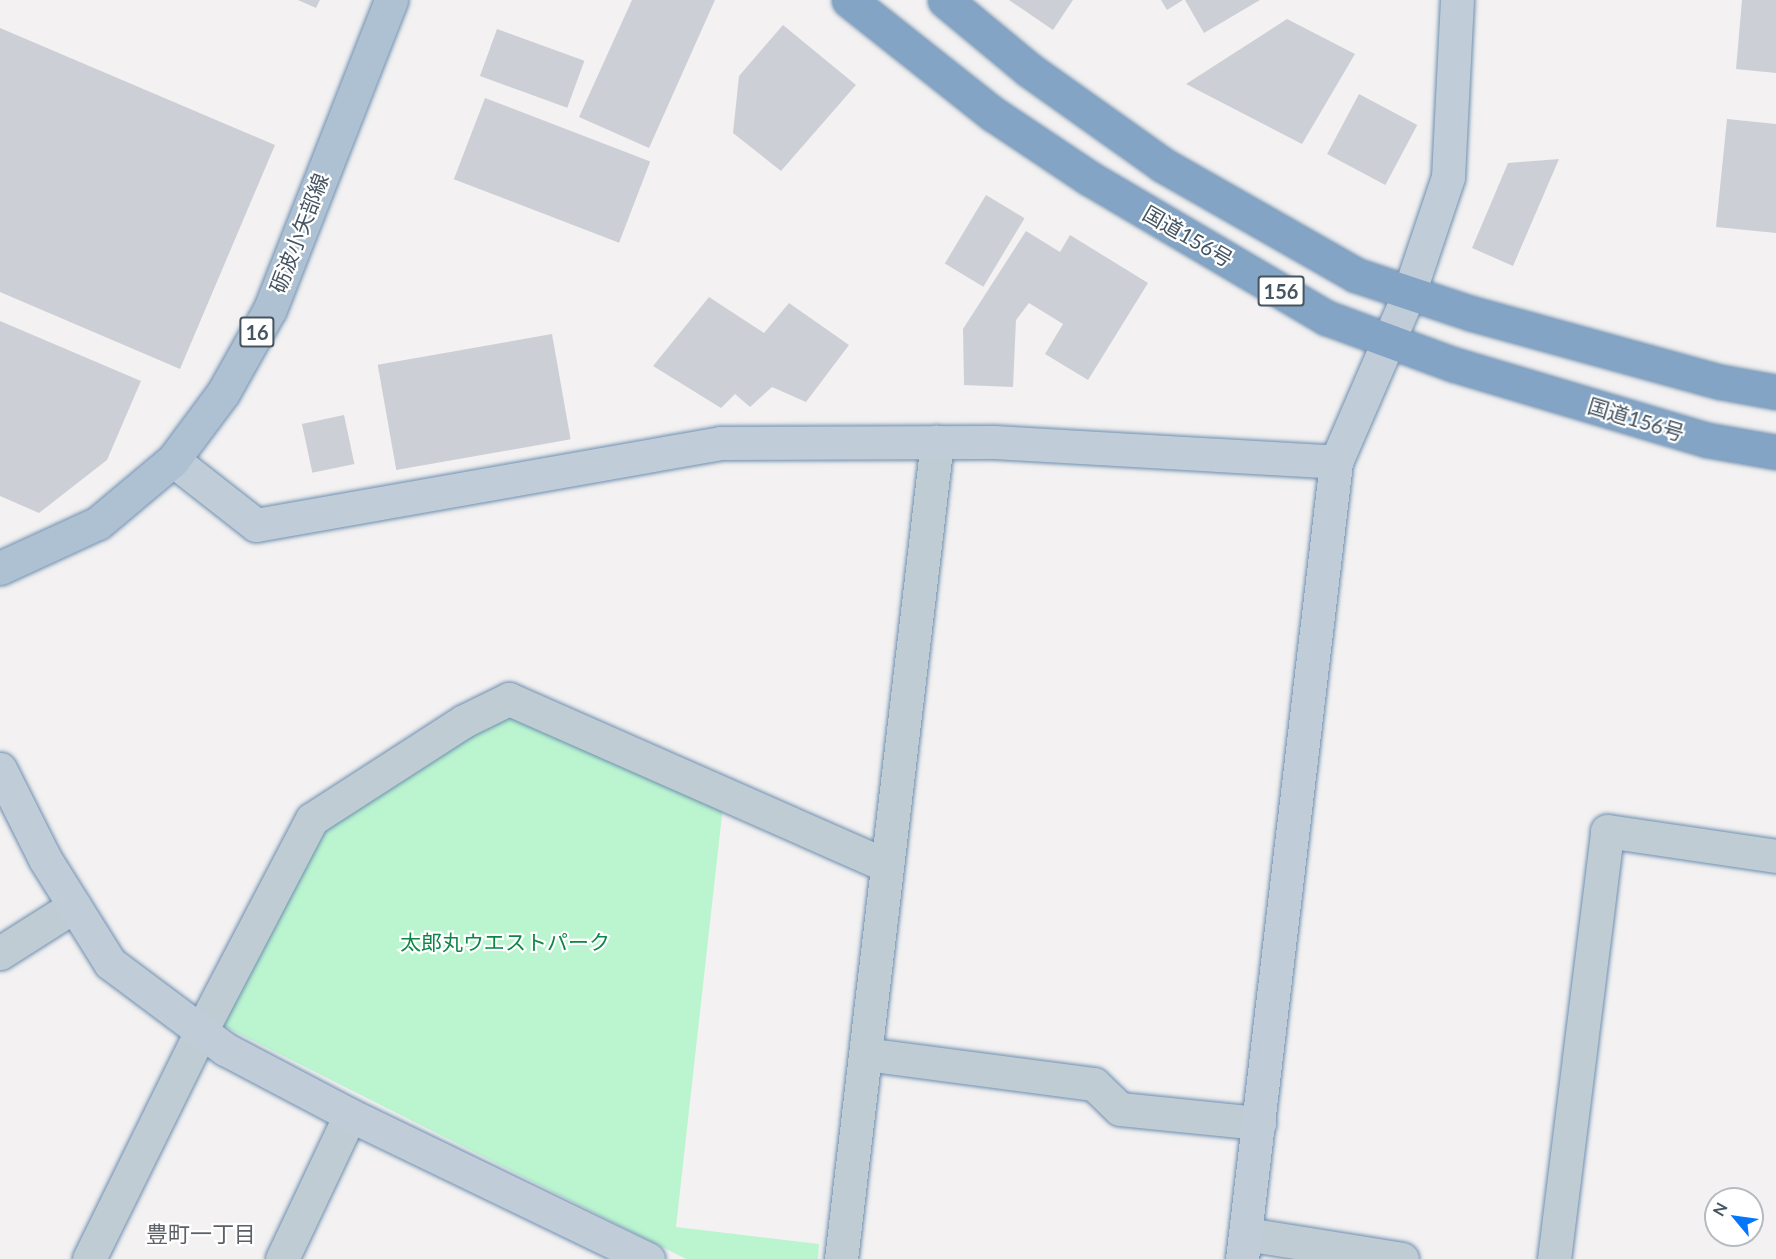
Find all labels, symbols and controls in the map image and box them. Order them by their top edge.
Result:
street label: 砺波小矢部線 [265,170,333,296]
street label: 国道156号 [1139,200,1237,272]
road number: 156 [1257,274,1305,308]
road number: 16 [239,315,275,349]
street label: 国道156号 [1585,392,1687,446]
park label: 太郎丸ウエストパーク [400,929,610,955]
north arrow [1704,1187,1764,1247]
text: N [1708,1199,1731,1219]
district label: 豊町一丁目 [146,1221,256,1247]

